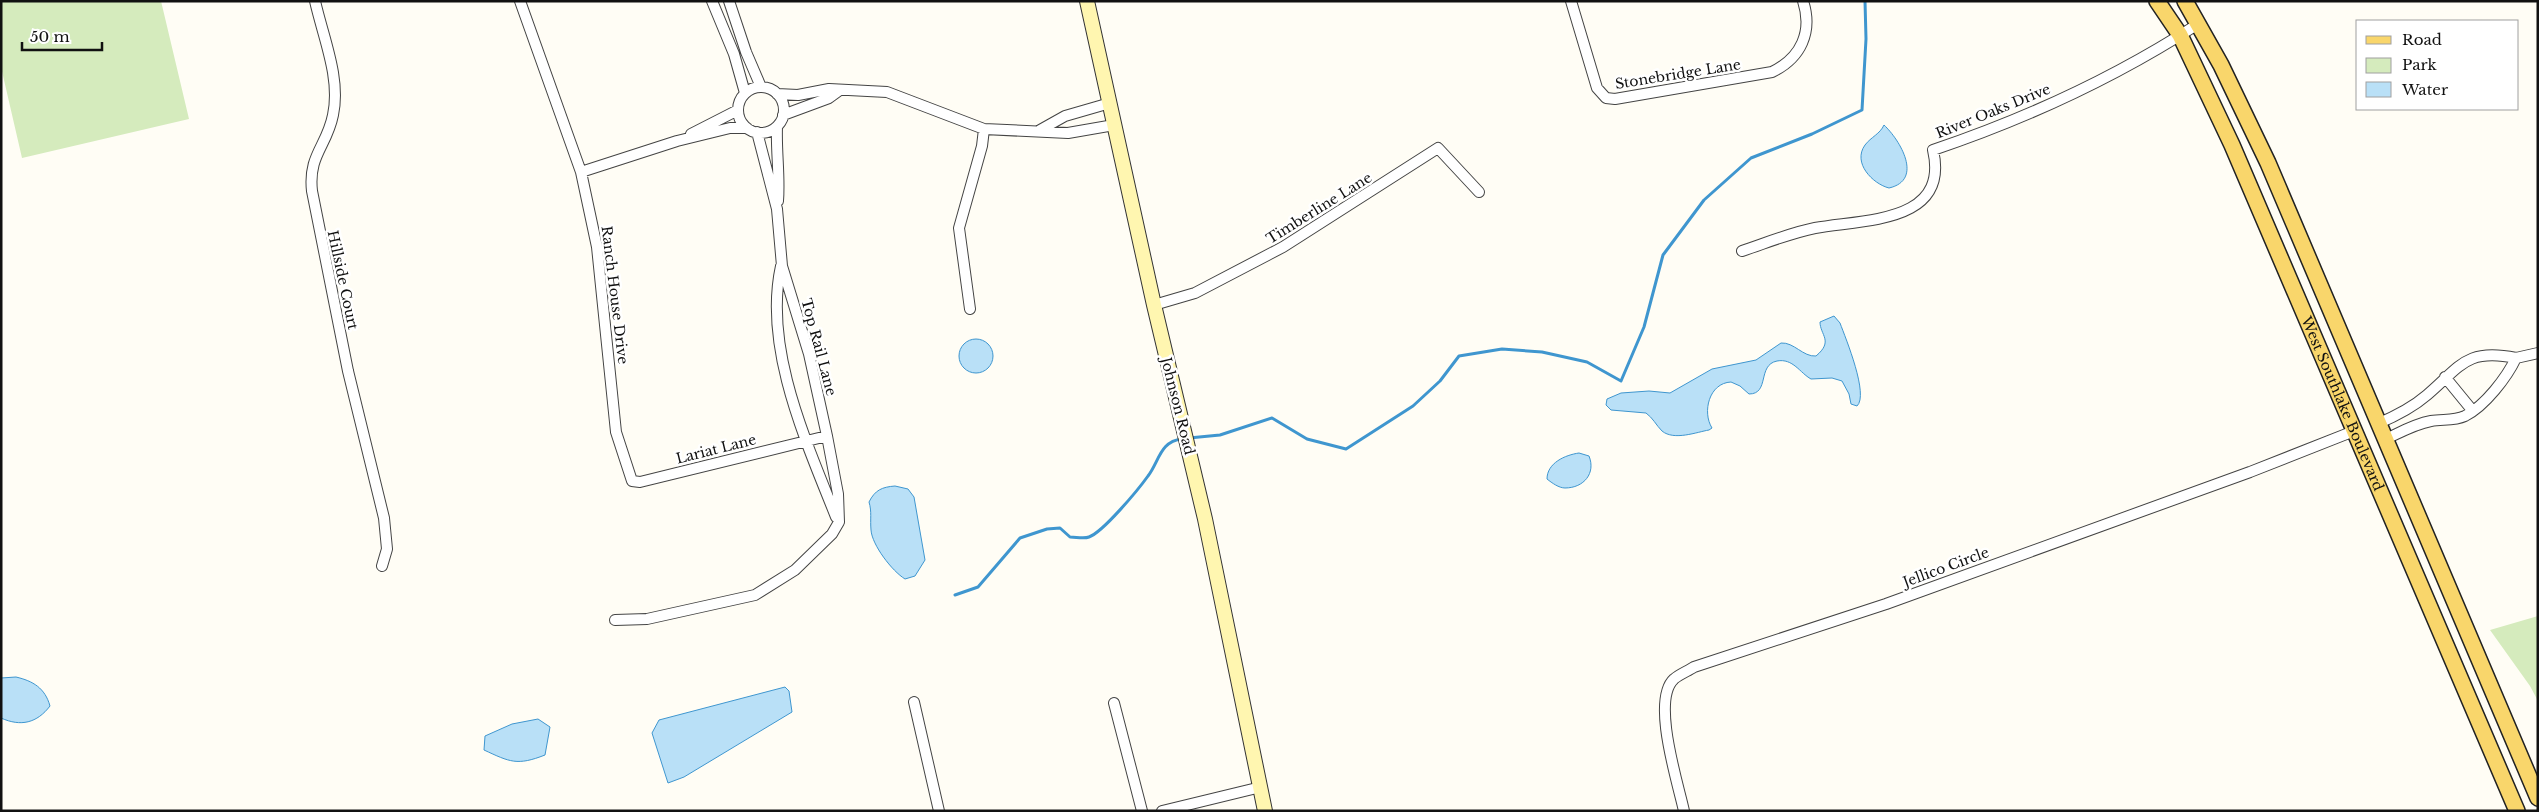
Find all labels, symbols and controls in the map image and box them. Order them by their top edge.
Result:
scale bar [22,20,102,52]
legend [2356,20,2519,110]
text: 50 m [30,27,70,46]
text: Road [2402,30,2442,49]
street label: Stonebridge Lane [1614,55,1742,93]
text: Park [2402,55,2438,74]
street label: River Oaks Drive [1933,80,2053,142]
text: Water [2401,80,2449,99]
street label: Timberline Lane [1263,168,1375,248]
street label: Ranch House Drive [598,225,632,365]
street label: Hillside Court [324,229,362,332]
street label: Top Rail Lane [797,296,841,398]
street label: West Southlake Boulevard [2297,313,2388,494]
street label: Johnson Road [1157,353,1199,457]
street label: Lariat Lane [674,430,758,468]
street label: Jellico Circle [1899,543,1992,592]

